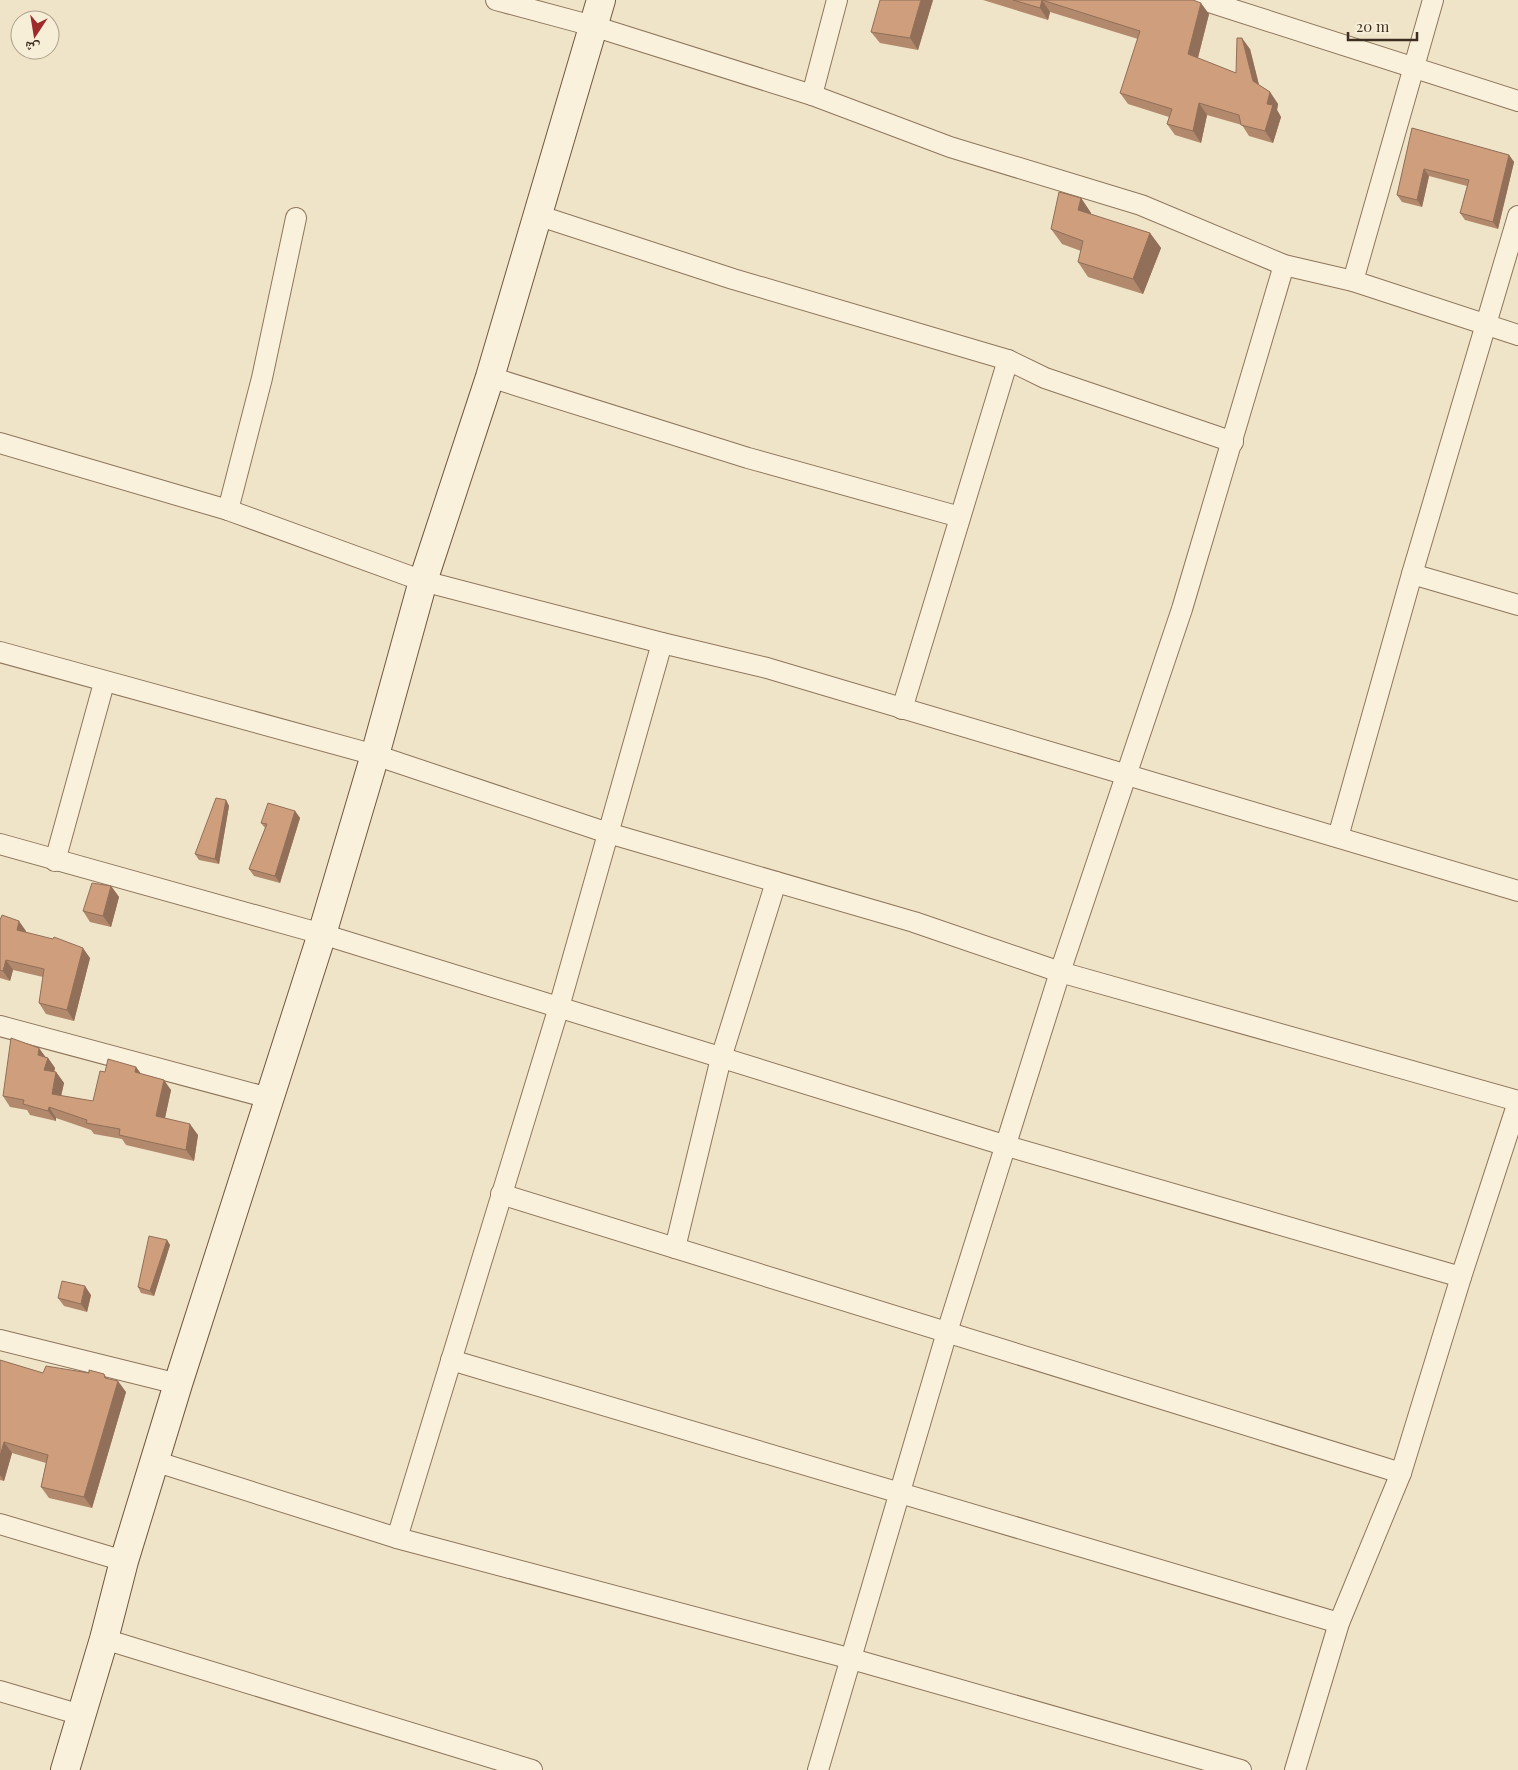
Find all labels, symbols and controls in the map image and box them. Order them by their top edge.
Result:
north arrow [10,10,60,60]
scale bar [1348,10,1417,42]
text: 20 m [1356,16,1390,36]
text: ش [23,37,41,59]

